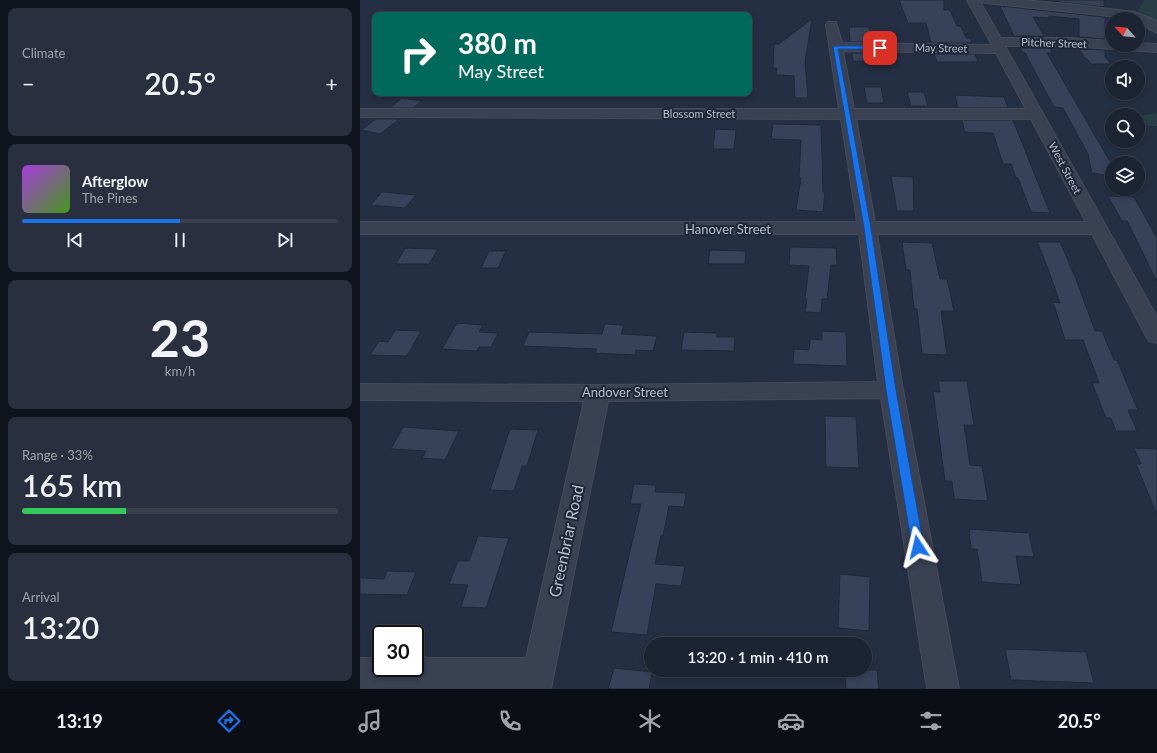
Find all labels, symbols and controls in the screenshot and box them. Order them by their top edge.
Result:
north arrow [1105,12,1145,52]
map controls [1105,12,1145,196]
text: 380 m [458,26,537,60]
icon: right [392,28,444,80]
pin [863,31,897,65]
street label: Pitcher Street [1021,35,1087,50]
icon: arrive [869,37,891,59]
street label: May Street [915,41,967,54]
text: Climate [22,45,65,61]
text: May Street [458,60,544,82]
button: sound [1105,60,1145,100]
text: 20.5° [144,65,216,101]
text: − [22,70,35,97]
text: + [325,70,338,97]
street label: Blossom Street [663,107,735,120]
button: search [1105,108,1145,148]
street label: West Street [1046,140,1085,196]
button: layers [1105,156,1145,196]
text: Afterglow [82,172,148,190]
text: The Pines [82,190,138,206]
street label: Hanover Street [685,221,771,237]
icon: previous [64,229,86,251]
icon: pause [169,229,191,251]
icon: next [274,229,296,251]
text: 23 [150,306,210,368]
text: km/h [165,363,195,379]
street label: Andover Street [582,384,668,400]
text: Range · 33% [22,447,93,463]
text: 165 km [22,467,122,503]
street label: Greenbriar Road [544,483,587,599]
position arrow [897,526,939,568]
text: Arrival [22,589,59,605]
text: 13:20 [22,609,99,645]
speed limit sign: 30 [372,625,424,677]
text: 13:20 · 1 min · 410 m [688,648,828,666]
icon: directions [215,707,243,735]
icon: music [356,707,384,735]
icon: phone [496,707,524,735]
icon: climate [636,707,664,735]
icon: car [777,707,805,735]
icon: filters [917,707,945,735]
text: 13:19 [56,710,103,732]
text: 20.5° [1058,710,1101,732]

